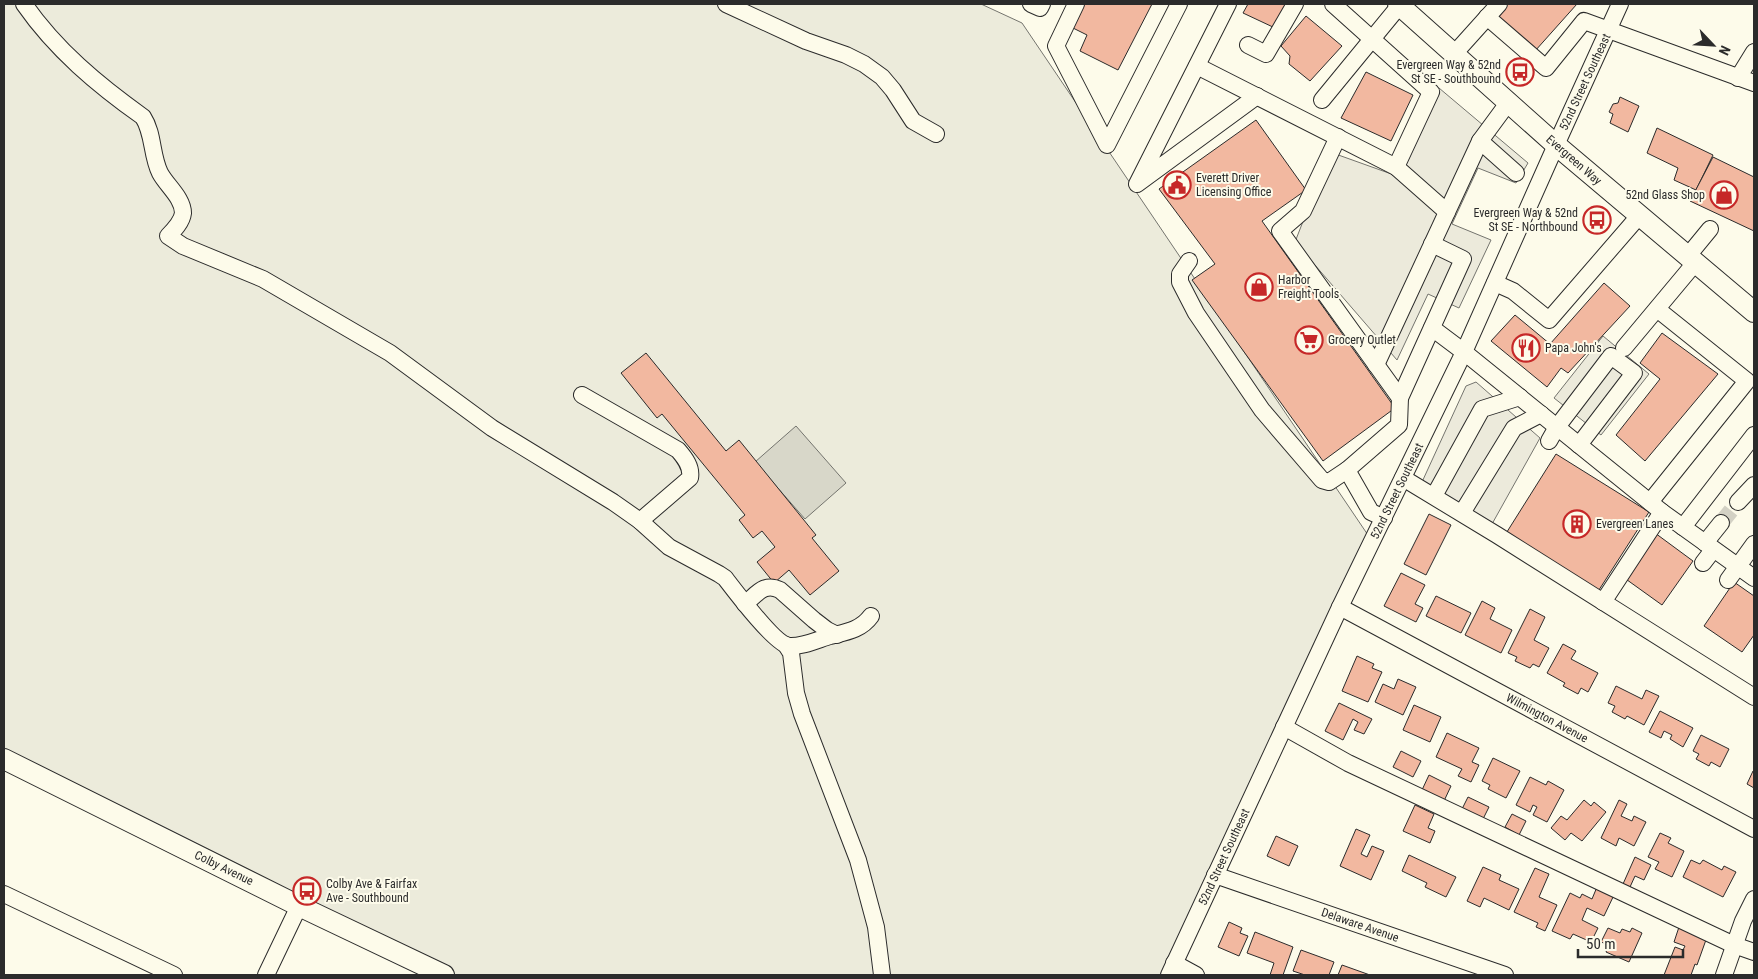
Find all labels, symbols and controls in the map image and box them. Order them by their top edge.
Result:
north arrow [1688,20,1738,70]
street label: 52nd Street Southeast [1556,31,1614,133]
text: N [1716,43,1734,58]
bus stop icon: Evergreen Way & 52nd St SE - Southbound [1505,57,1535,87]
place label: Evergreen Way & 52nd St SE - Southbound [1396,58,1501,86]
street label: Evergreen Way [1543,132,1605,188]
public building icon: Everett Driver Licensing Office [1162,170,1192,200]
place label: Everett Driver Licensing Office [1196,171,1272,199]
shop icon: 52nd Glass Shop [1709,180,1739,210]
place label: 52nd Glass Shop [1625,188,1705,202]
bus stop icon: Evergreen Way & 52nd St SE - Northbound [1582,205,1612,235]
place label: Evergreen Way & 52nd St SE - Northbound [1473,206,1578,234]
shop icon: Harbor Freight Tools [1244,272,1274,302]
place label: Harbor Freight Tools [1278,273,1339,301]
supermarket icon: Grocery Outlet [1294,325,1324,355]
place label: Grocery Outlet [1328,333,1396,347]
restaurant icon: Papa John's [1511,333,1541,363]
place label: Papa John's [1545,341,1602,355]
street label: 52nd Street Southeast [1368,440,1427,541]
building icon: Evergreen Lanes [1562,509,1592,539]
place label: Evergreen Lanes [1596,517,1674,531]
street label: Wilmington Avenue [1504,691,1591,746]
street label: 52nd Street Southeast [1195,806,1253,908]
street label: Colby Avenue [192,848,256,888]
bus stop icon: Colby Ave & Fairfax Ave - Southbound [292,876,322,906]
place label: Colby Ave & Fairfax Ave - Southbound [326,877,417,905]
street label: Delaware Avenue [1319,905,1401,945]
scale bar [1578,926,1683,958]
text: 50 m [1586,935,1616,953]

